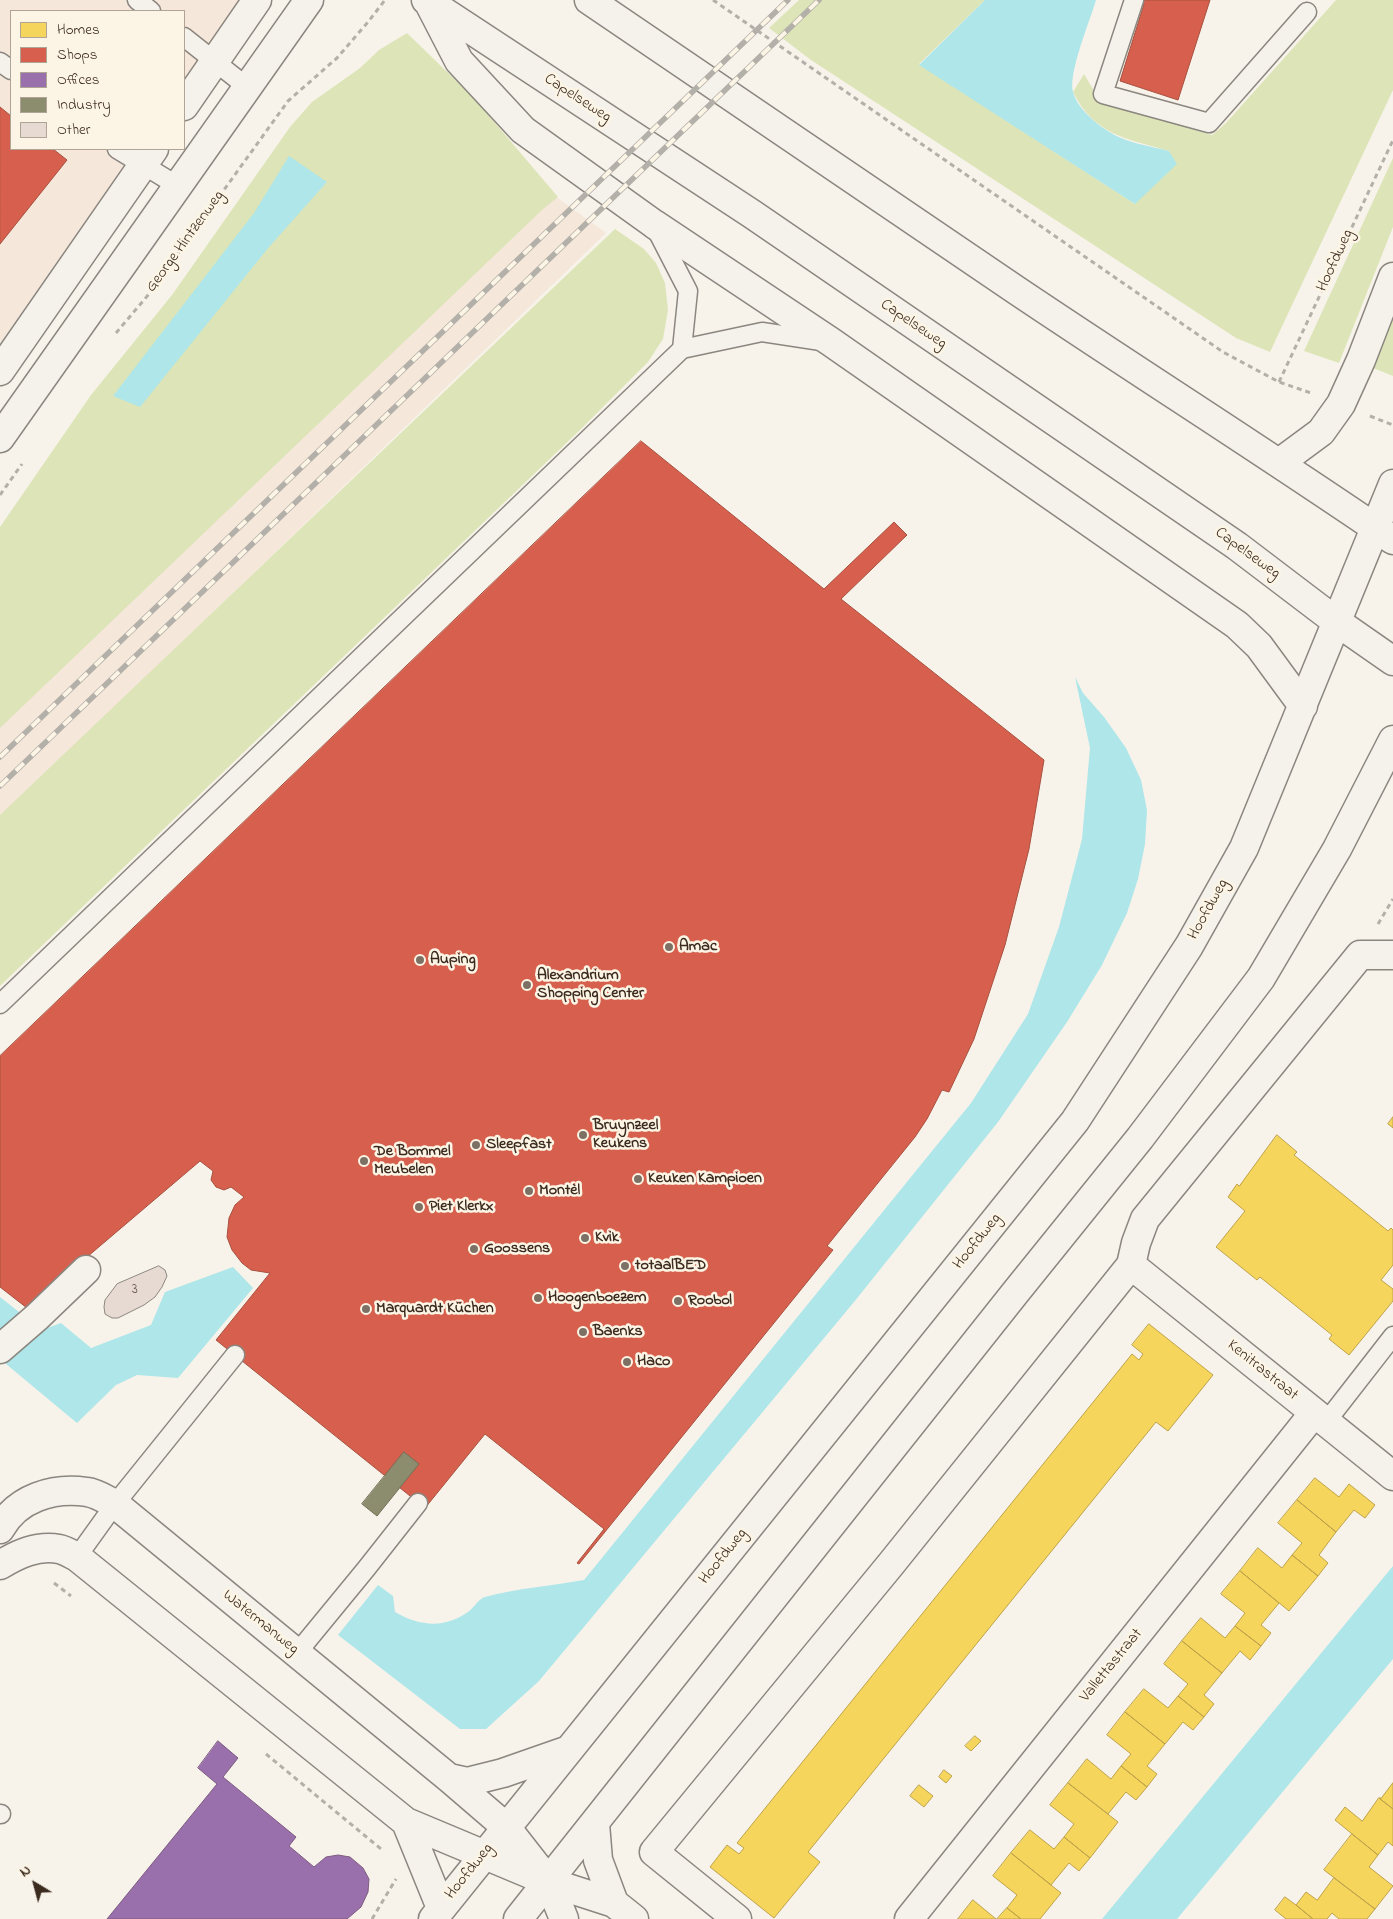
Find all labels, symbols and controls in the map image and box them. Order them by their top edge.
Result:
legend [10,10,185,150]
text: Homes [57,19,100,41]
text: Shops [57,44,97,66]
text: Offices [57,69,99,91]
street label: Capelseweg [540,70,614,128]
text: Industry [57,94,111,116]
text: Other [57,119,90,141]
street label: George Hintzenweg [143,187,229,297]
street label: Hoofdweg [1313,227,1359,295]
street label: Capelseweg [876,296,950,354]
street label: Capelseweg [1211,524,1283,584]
street label: Hoofdweg [1185,876,1233,944]
place label: Amac [679,937,717,957]
marker: Amac [663,941,675,953]
place label: Auping [430,950,476,970]
marker: Auping [414,954,426,966]
place label: Alexandrium Shopping Center [537,966,644,1004]
marker: Alexandrium Shopping Center [521,979,533,991]
place label: Bruynzeel Keukens [593,1116,658,1154]
marker: Bruynzeel Keukens [577,1129,589,1141]
place label: Sleepfast [486,1135,552,1155]
marker: Sleepfast [470,1139,482,1151]
place label: De Bommel Meubelen [374,1142,451,1180]
marker: De Bommel Meubelen [358,1155,370,1167]
place label: Keuken Kampioen [648,1169,762,1189]
marker: Keuken Kampioen [632,1173,644,1185]
place label: Montèl [539,1181,580,1201]
marker: Montèl [523,1185,535,1197]
place label: Piet Klerkx [429,1197,493,1217]
marker: Piet Klerkx [413,1201,425,1213]
street label: Hoofdweg [950,1210,1006,1274]
place label: Kvik [595,1228,619,1248]
marker: Kvik [579,1232,591,1244]
place label: Goossens [484,1239,550,1259]
marker: Goossens [468,1243,480,1255]
place label: totaalBED [635,1256,706,1276]
marker: totaalBED [619,1260,631,1272]
house number: 3 [132,1283,138,1299]
place label: Hoogenboezem [548,1288,646,1308]
place label: Roobol [688,1291,732,1311]
marker: Hoogenboezem [532,1292,544,1304]
marker: Roobol [672,1295,684,1307]
place label: Marquardt Küchen [376,1299,494,1319]
marker: Marquardt Küchen [360,1303,372,1315]
place label: Baenks [593,1322,643,1342]
marker: Baenks [577,1326,589,1338]
street label: Kenitrastraat [1223,1337,1301,1405]
place label: Haco [637,1352,670,1372]
marker: Haco [621,1356,633,1368]
street label: Hoofdweg [696,1525,752,1589]
street label: Watermanweg [218,1586,302,1660]
street label: Vallettastraat [1076,1625,1148,1707]
street label: Hoofdweg [442,1840,498,1904]
north arrow [10,1859,60,1909]
text: N [16,1860,36,1883]

